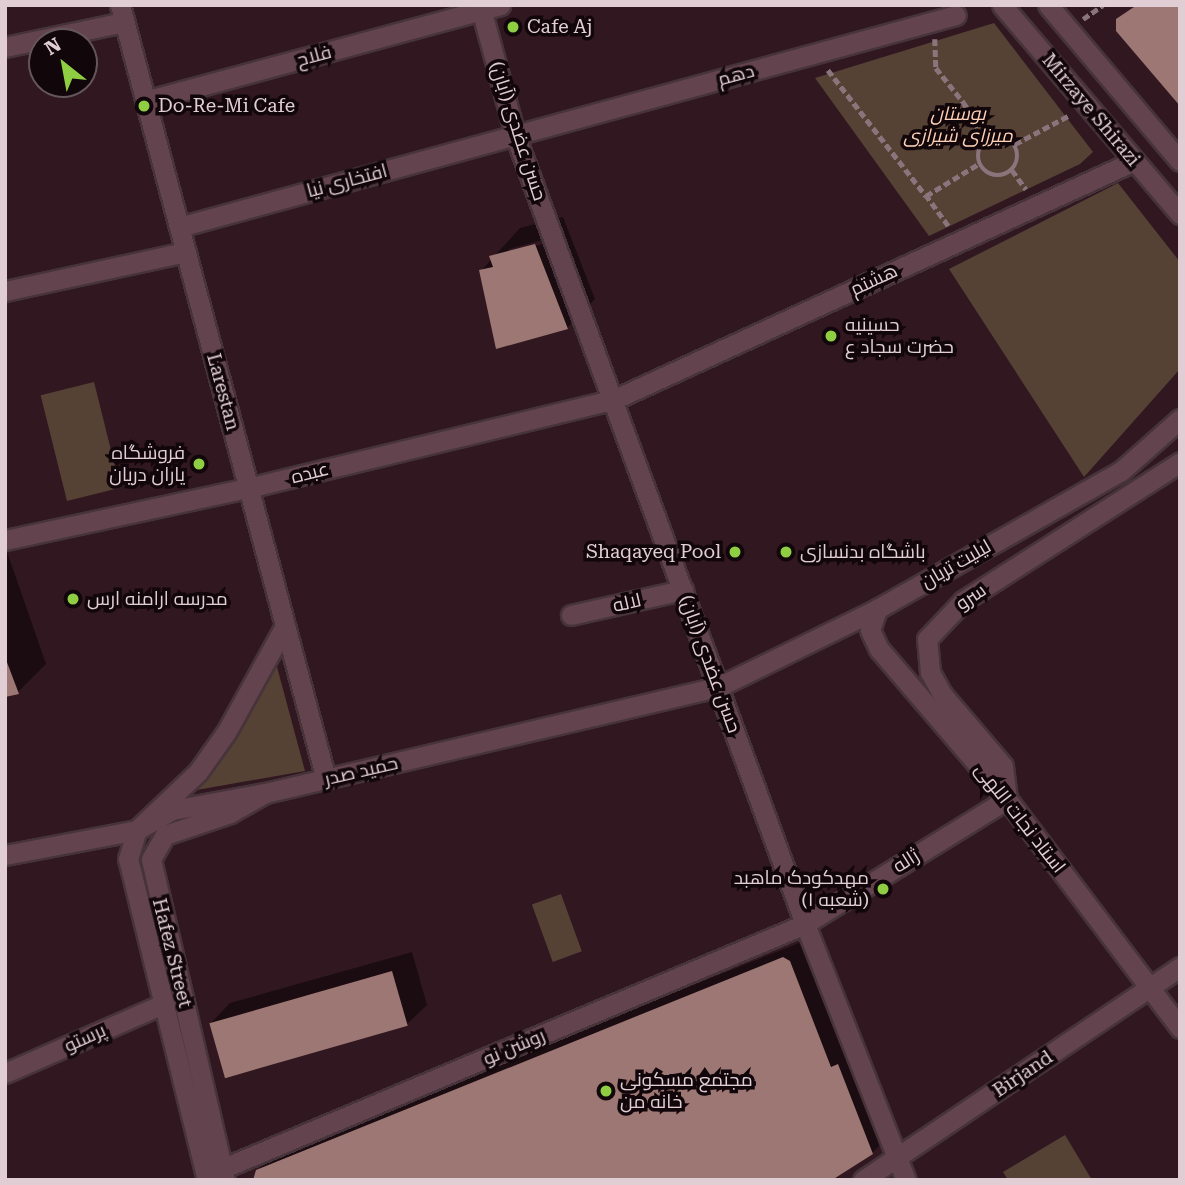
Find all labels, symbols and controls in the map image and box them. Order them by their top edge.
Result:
place label: Cafe Aj [527,16,592,38]
marker: Cafe Aj [505,19,521,35]
north arrow [28,28,98,98]
text: N [41,33,65,60]
street label: فلاح [294,40,334,72]
street label: Mirzaye Shirazi [1037,49,1145,171]
street label: حسن عضدی (آبان) [485,59,551,203]
street label: دهم [715,59,757,91]
place label: Do-Re-Mi Cafe [158,95,295,117]
marker: Do-Re-Mi Cafe [136,98,152,114]
park label: بوستان میرزای شیرازی [903,103,1013,147]
street label: افتخاری نیا [304,159,390,203]
street label: هشتم [847,259,901,301]
place label: حسینیه حضرت سجاد ع [845,314,954,358]
marker: حسینیه حضرت سجاد ع [823,328,839,344]
street label: Larestan [202,351,244,433]
place label: فروشگاه یاران دریان [109,442,185,486]
marker: فروشگاه یاران دریان [191,456,207,472]
street label: عبده [289,457,331,489]
street label: لیلیت تریان [917,535,995,593]
place label: Shaqayeq Pool [586,541,721,563]
place label: باشگاه بدنسازی [800,541,926,563]
marker: Shaqayeq Pool [727,544,743,560]
marker: باشگاه بدنسازی [778,544,794,560]
street label: سرو [952,579,990,615]
place label: مدرسه ارامنه ارس [87,588,228,610]
street label: لاله [611,589,643,617]
marker: مدرسه ارامنه ارس [65,591,81,607]
street label: حسن عضدی (آبان) [674,592,746,736]
street label: حمید صدر [322,751,400,791]
street label: استاد نجات اللهی [970,758,1070,878]
street label: ژاله [889,844,923,878]
place label: مهدکودک ماهبد (شعبه ۱) [734,867,869,911]
marker: مهدکودک ماهبد (شعبه ۱) [875,881,891,897]
street label: Hafez Street [147,896,197,1010]
street label: پرستو [61,1019,109,1057]
street label: روشن نو [480,1024,548,1070]
street label: Birjand [989,1046,1057,1102]
place label: مجتمع مسکونی خانه من [620,1069,753,1113]
marker: مجتمع مسکونی خانه من [598,1083,614,1099]

